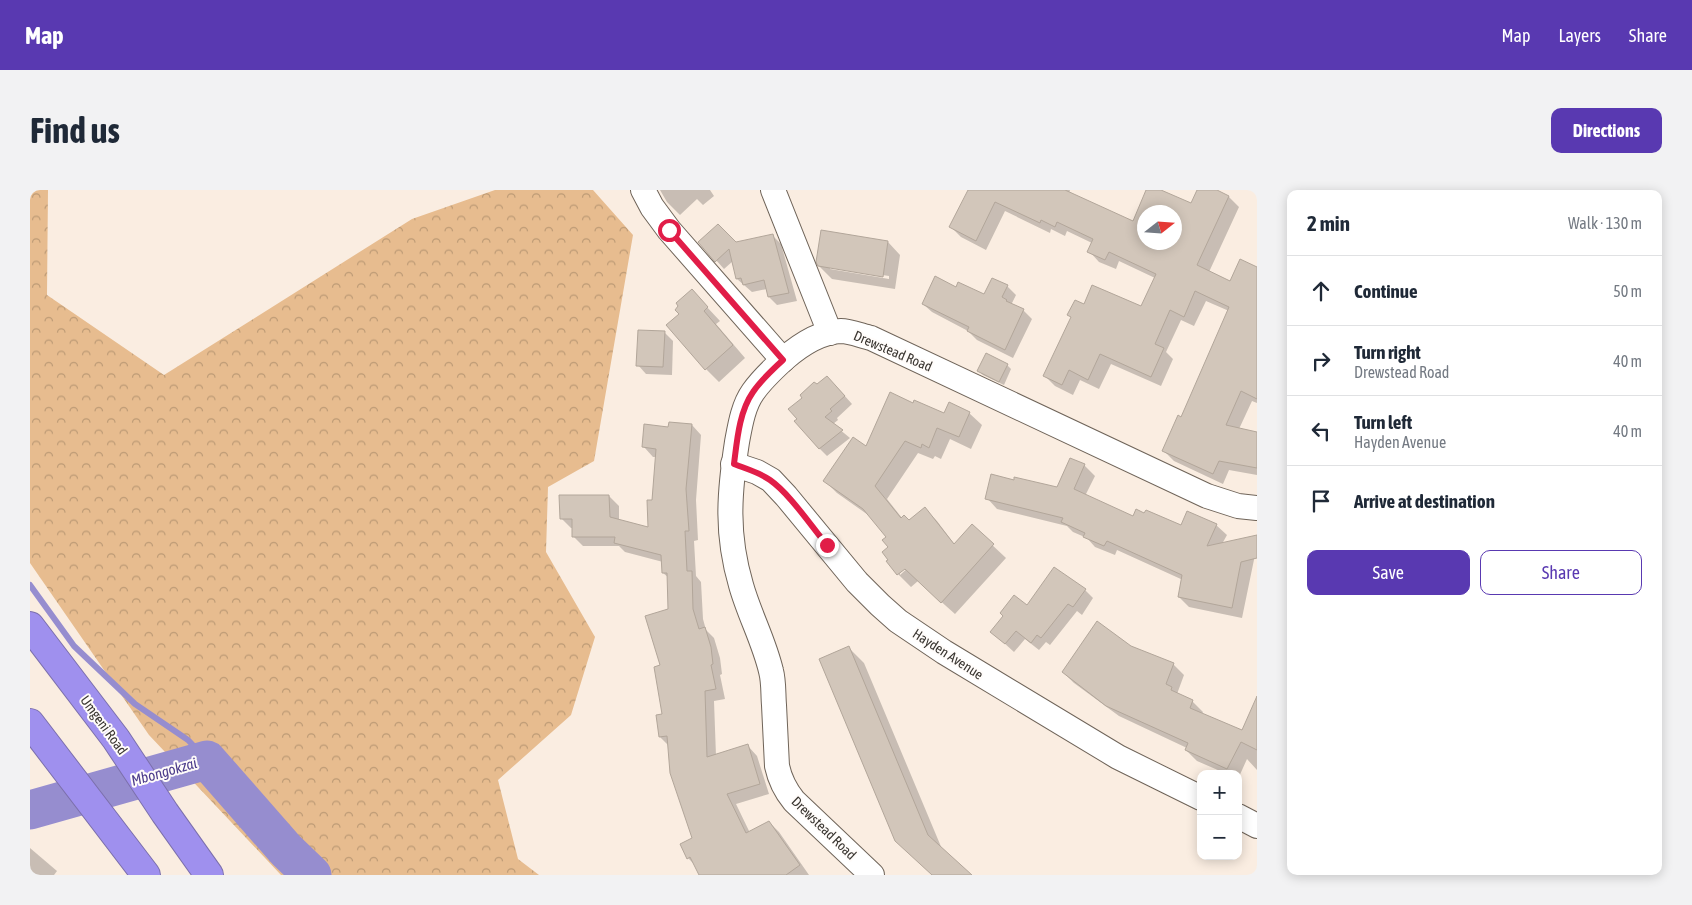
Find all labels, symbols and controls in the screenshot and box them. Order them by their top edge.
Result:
text: Map [25,22,64,49]
text: Map [1501,25,1530,46]
text: Layers [1558,25,1601,46]
text: Share [1629,25,1667,46]
button: Directions [1551,108,1662,153]
text: Find us [30,110,120,150]
north arrow [1137,205,1182,250]
text: 2 min [1307,211,1350,235]
text: Walk · 130 m [1568,214,1642,232]
route start [658,219,681,242]
icon: ahead [1307,277,1335,305]
text: Continue [1354,280,1418,302]
text: 50 m [1613,282,1642,300]
street label: Drewstead Road [851,327,935,375]
text: Turn right [1354,341,1421,363]
icon: right [1307,347,1335,375]
text: 40 m [1613,352,1642,370]
text: Drewstead Road [1354,363,1449,381]
text: Turn left [1354,411,1412,433]
icon: left [1307,417,1335,445]
text: 40 m [1613,422,1642,440]
text: Hayden Avenue [1354,433,1446,451]
icon: arrive [1307,487,1335,515]
text: Arrive at destination [1354,490,1495,512]
route end [816,534,839,557]
button: Save [1307,550,1470,595]
button: Share [1480,550,1642,595]
street label: Hayden Avenue [910,625,986,683]
street label: Umgeni Road [77,692,131,758]
water label: Mbongokzai [129,754,199,789]
map controls [1197,770,1242,860]
button: + [1197,770,1242,815]
street label: Drewstead Road [788,793,860,863]
button: − [1197,815,1242,860]

